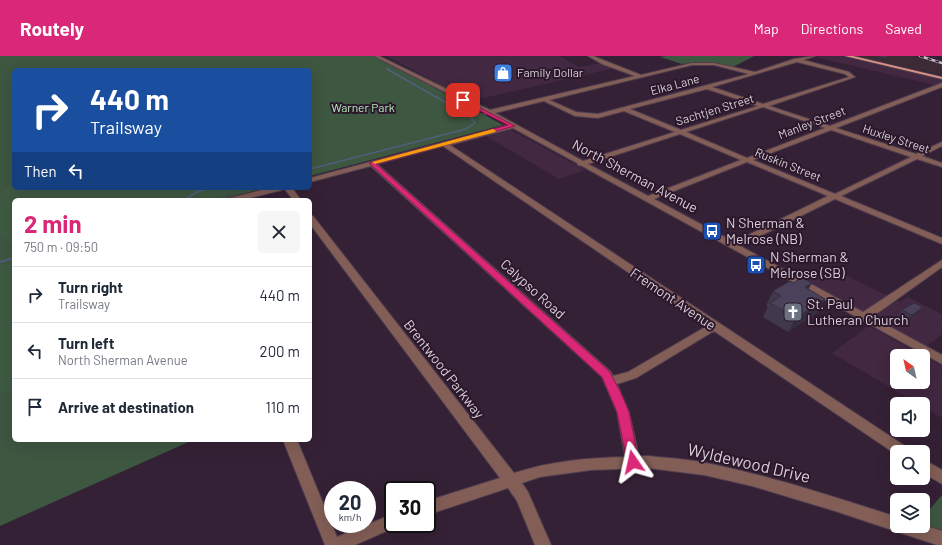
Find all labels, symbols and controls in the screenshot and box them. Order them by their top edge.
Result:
text: Routely [20,17,84,40]
text: Map [754,20,779,37]
text: Directions [801,20,863,37]
text: Saved [885,20,922,37]
shop icon: Family Dollar [492,62,514,84]
place label: Family Dollar [517,65,584,79]
street label: Elka Lane [649,71,701,97]
text: 440 m [90,82,169,116]
pin [446,83,480,117]
icon: right [24,84,76,136]
icon: arrive [452,89,474,111]
street label: Sachtjen Street [674,90,756,128]
park label: Warner Park [331,100,395,114]
street label: Manley Street [776,103,847,141]
text: Trailsway [90,116,162,138]
street label: Huxley Street [861,121,932,155]
street label: North Sherman Avenue [570,135,701,216]
street label: Ruskin Street [753,144,824,184]
icon: left [65,160,87,182]
text: Then [24,162,57,180]
text: 2 min [24,209,82,238]
button: close [258,211,300,253]
place label: N Sherman & Melrose (NB) [726,214,805,247]
bus stop icon: N Sherman & Melrose (NB) [701,220,723,242]
text: 750 m · 09:50 [24,239,98,255]
place label: N Sherman & Melrose (SB) [770,248,849,281]
bus stop icon: N Sherman & Melrose (SB) [745,254,767,276]
street label: Calypso Road [498,255,569,322]
street label: Fremont Avenue [627,264,719,333]
text: Turn right [58,278,123,296]
icon: right [24,284,46,306]
text: 440 m [260,286,300,304]
place label: St. Paul Lutheran Church [807,295,908,328]
text: Trailsway [58,296,110,312]
church icon: St. Paul Lutheran Church [782,301,804,323]
street label: Brentwood Parkway [401,316,489,422]
text: Turn left [58,334,114,352]
icon: left [24,340,46,362]
text: 200 m [260,342,300,360]
north arrow [890,349,930,389]
map controls [890,349,930,533]
text: North Sherman Avenue [58,352,188,368]
icon: arrive [24,396,46,418]
button: sound [890,397,930,437]
text: Arrive at destination [58,398,194,416]
text: 110 m [266,398,300,416]
street label: Wyldewood Drive [686,438,813,486]
position arrow [612,441,654,483]
button: search [890,445,930,485]
speed limit sign: 30 [384,481,436,533]
text: 20 [339,490,361,514]
button: layers [890,493,930,533]
text: km/h [339,511,361,523]

